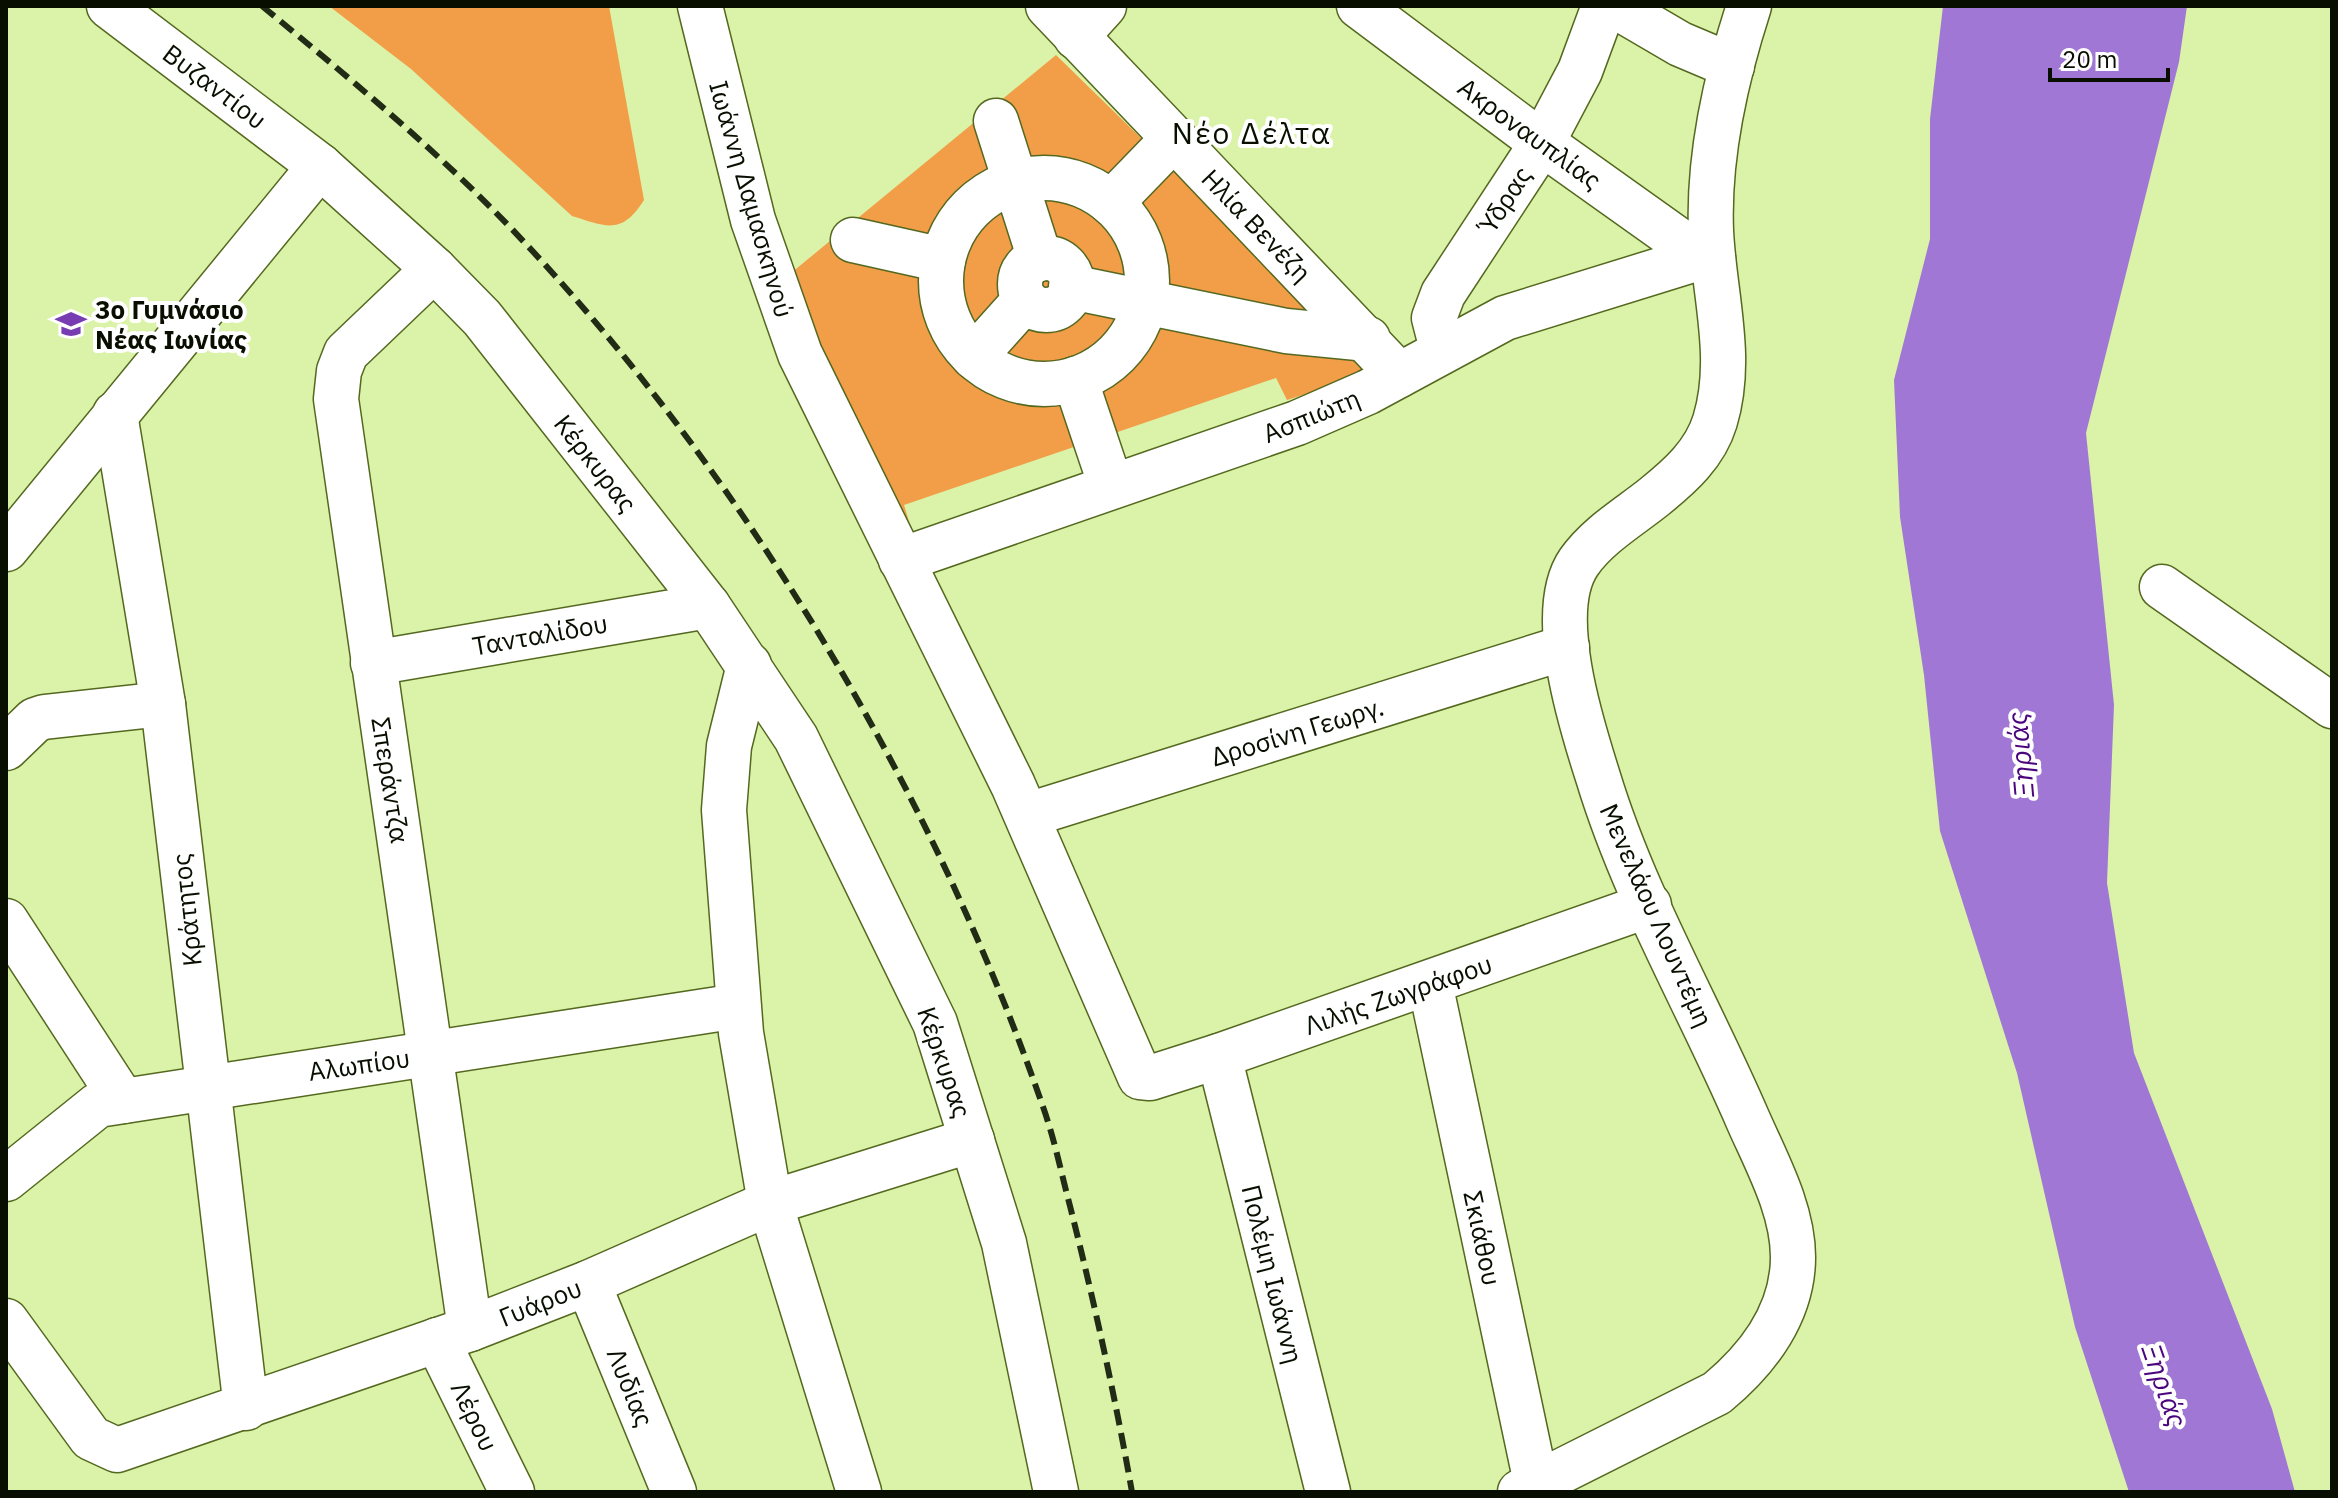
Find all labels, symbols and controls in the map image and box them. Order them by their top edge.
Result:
scale bar [2050,32,2168,82]
street label: Βυζαντίου [156,36,274,136]
text: 20 m [2062,43,2117,75]
street label: Ακροναυπλίας [1452,70,1608,196]
street label: Ιωάννη Δαμασκηνού [702,77,802,321]
district label: Νέο Δέλτα [1172,113,1332,152]
street label: Ύδρας [1469,160,1538,241]
street label: Ηλία Βενέζη [1195,161,1319,289]
place label: 3ο Γυμνάσιο Νέας Ιωνίας [95,292,247,356]
school or university icon: 3ο Γυμνάσιο Νέας Ιωνίας [54,307,88,341]
street label: Ασπιώτη [1257,380,1365,450]
street label: Κέρκυρας [547,407,645,519]
street label: Τανταλίδου [470,605,610,663]
street label: Δροσίνη Γεωργ. [1206,689,1388,773]
water label: Ξηριάς [1998,710,2042,800]
street label: Σπεράντζα [364,714,418,846]
street label: Μενελάου Λουντέμη [1592,798,1722,1032]
street label: Κράτητος [163,852,209,968]
street label: Λιλής Ζωγράφου [1299,946,1497,1042]
street label: Κέρκυρας [910,1002,980,1122]
street label: Αλωπίου [306,1040,412,1088]
street label: Πολέμη Ιωάννη [1234,1181,1312,1367]
street label: Σκιάθου [1456,1187,1510,1289]
street label: Γυάρου [494,1270,586,1334]
water label: Ξηριάς [2133,1338,2197,1432]
street label: Λυδίας [600,1343,662,1431]
street label: Λέρου [444,1376,506,1456]

